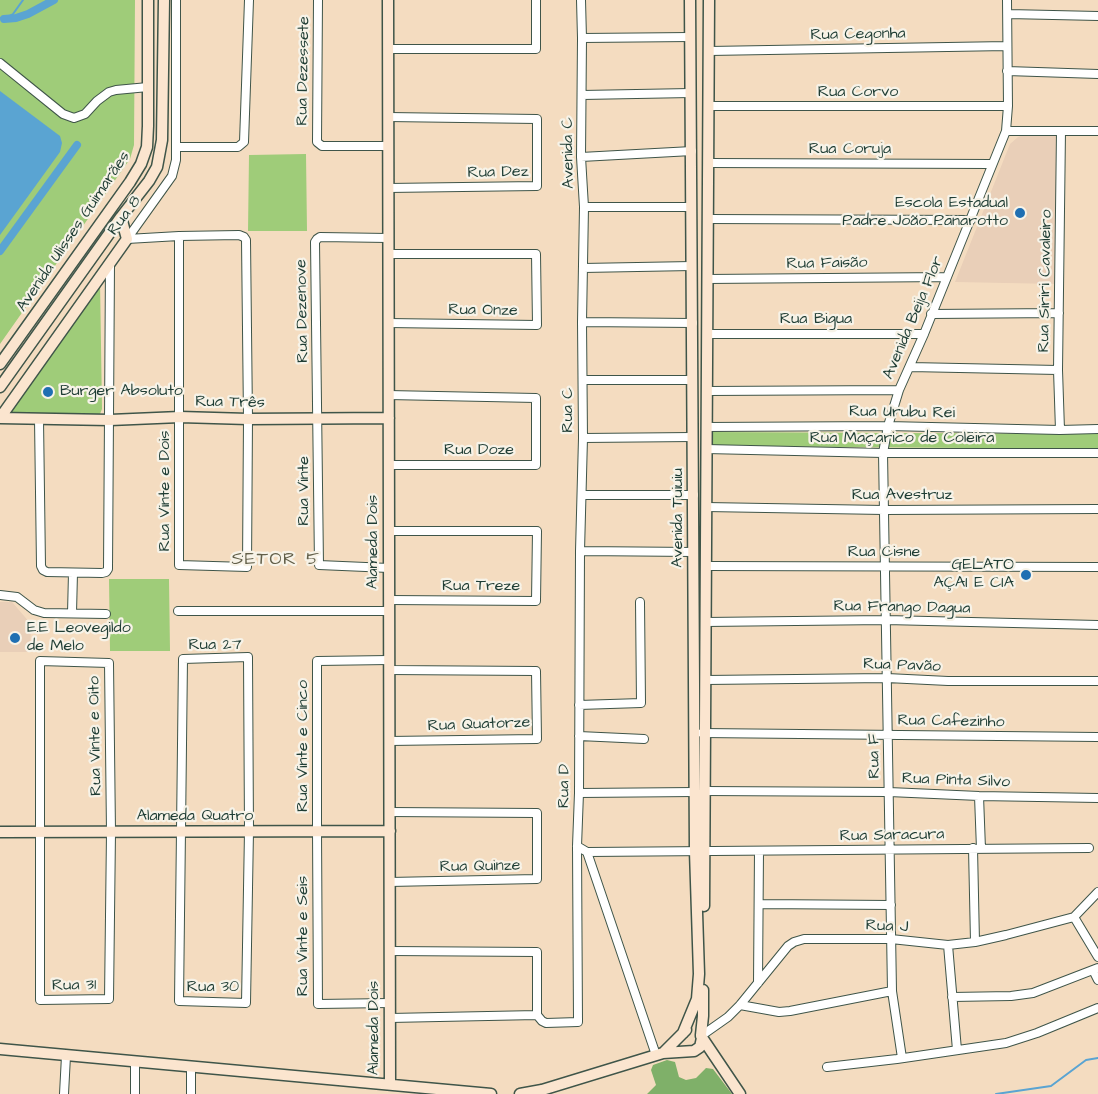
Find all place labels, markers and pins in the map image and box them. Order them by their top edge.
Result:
place label: Escola Estadual Padre João Panarotto [842,194,1008,232]
marker: Escola Estadual Padre João Panarotto [1013,206,1027,220]
place label: Burger Absoluto [60,382,183,402]
marker: Burger Absoluto [41,385,55,399]
place label: GELATO AÇAI E CIA [933,556,1014,594]
marker: GELATO AÇAI E CIA [1019,568,1033,582]
place label: E.E Leovegildo de Melo [27,619,131,657]
marker: E.E Leovegildo de Melo [8,631,22,645]

